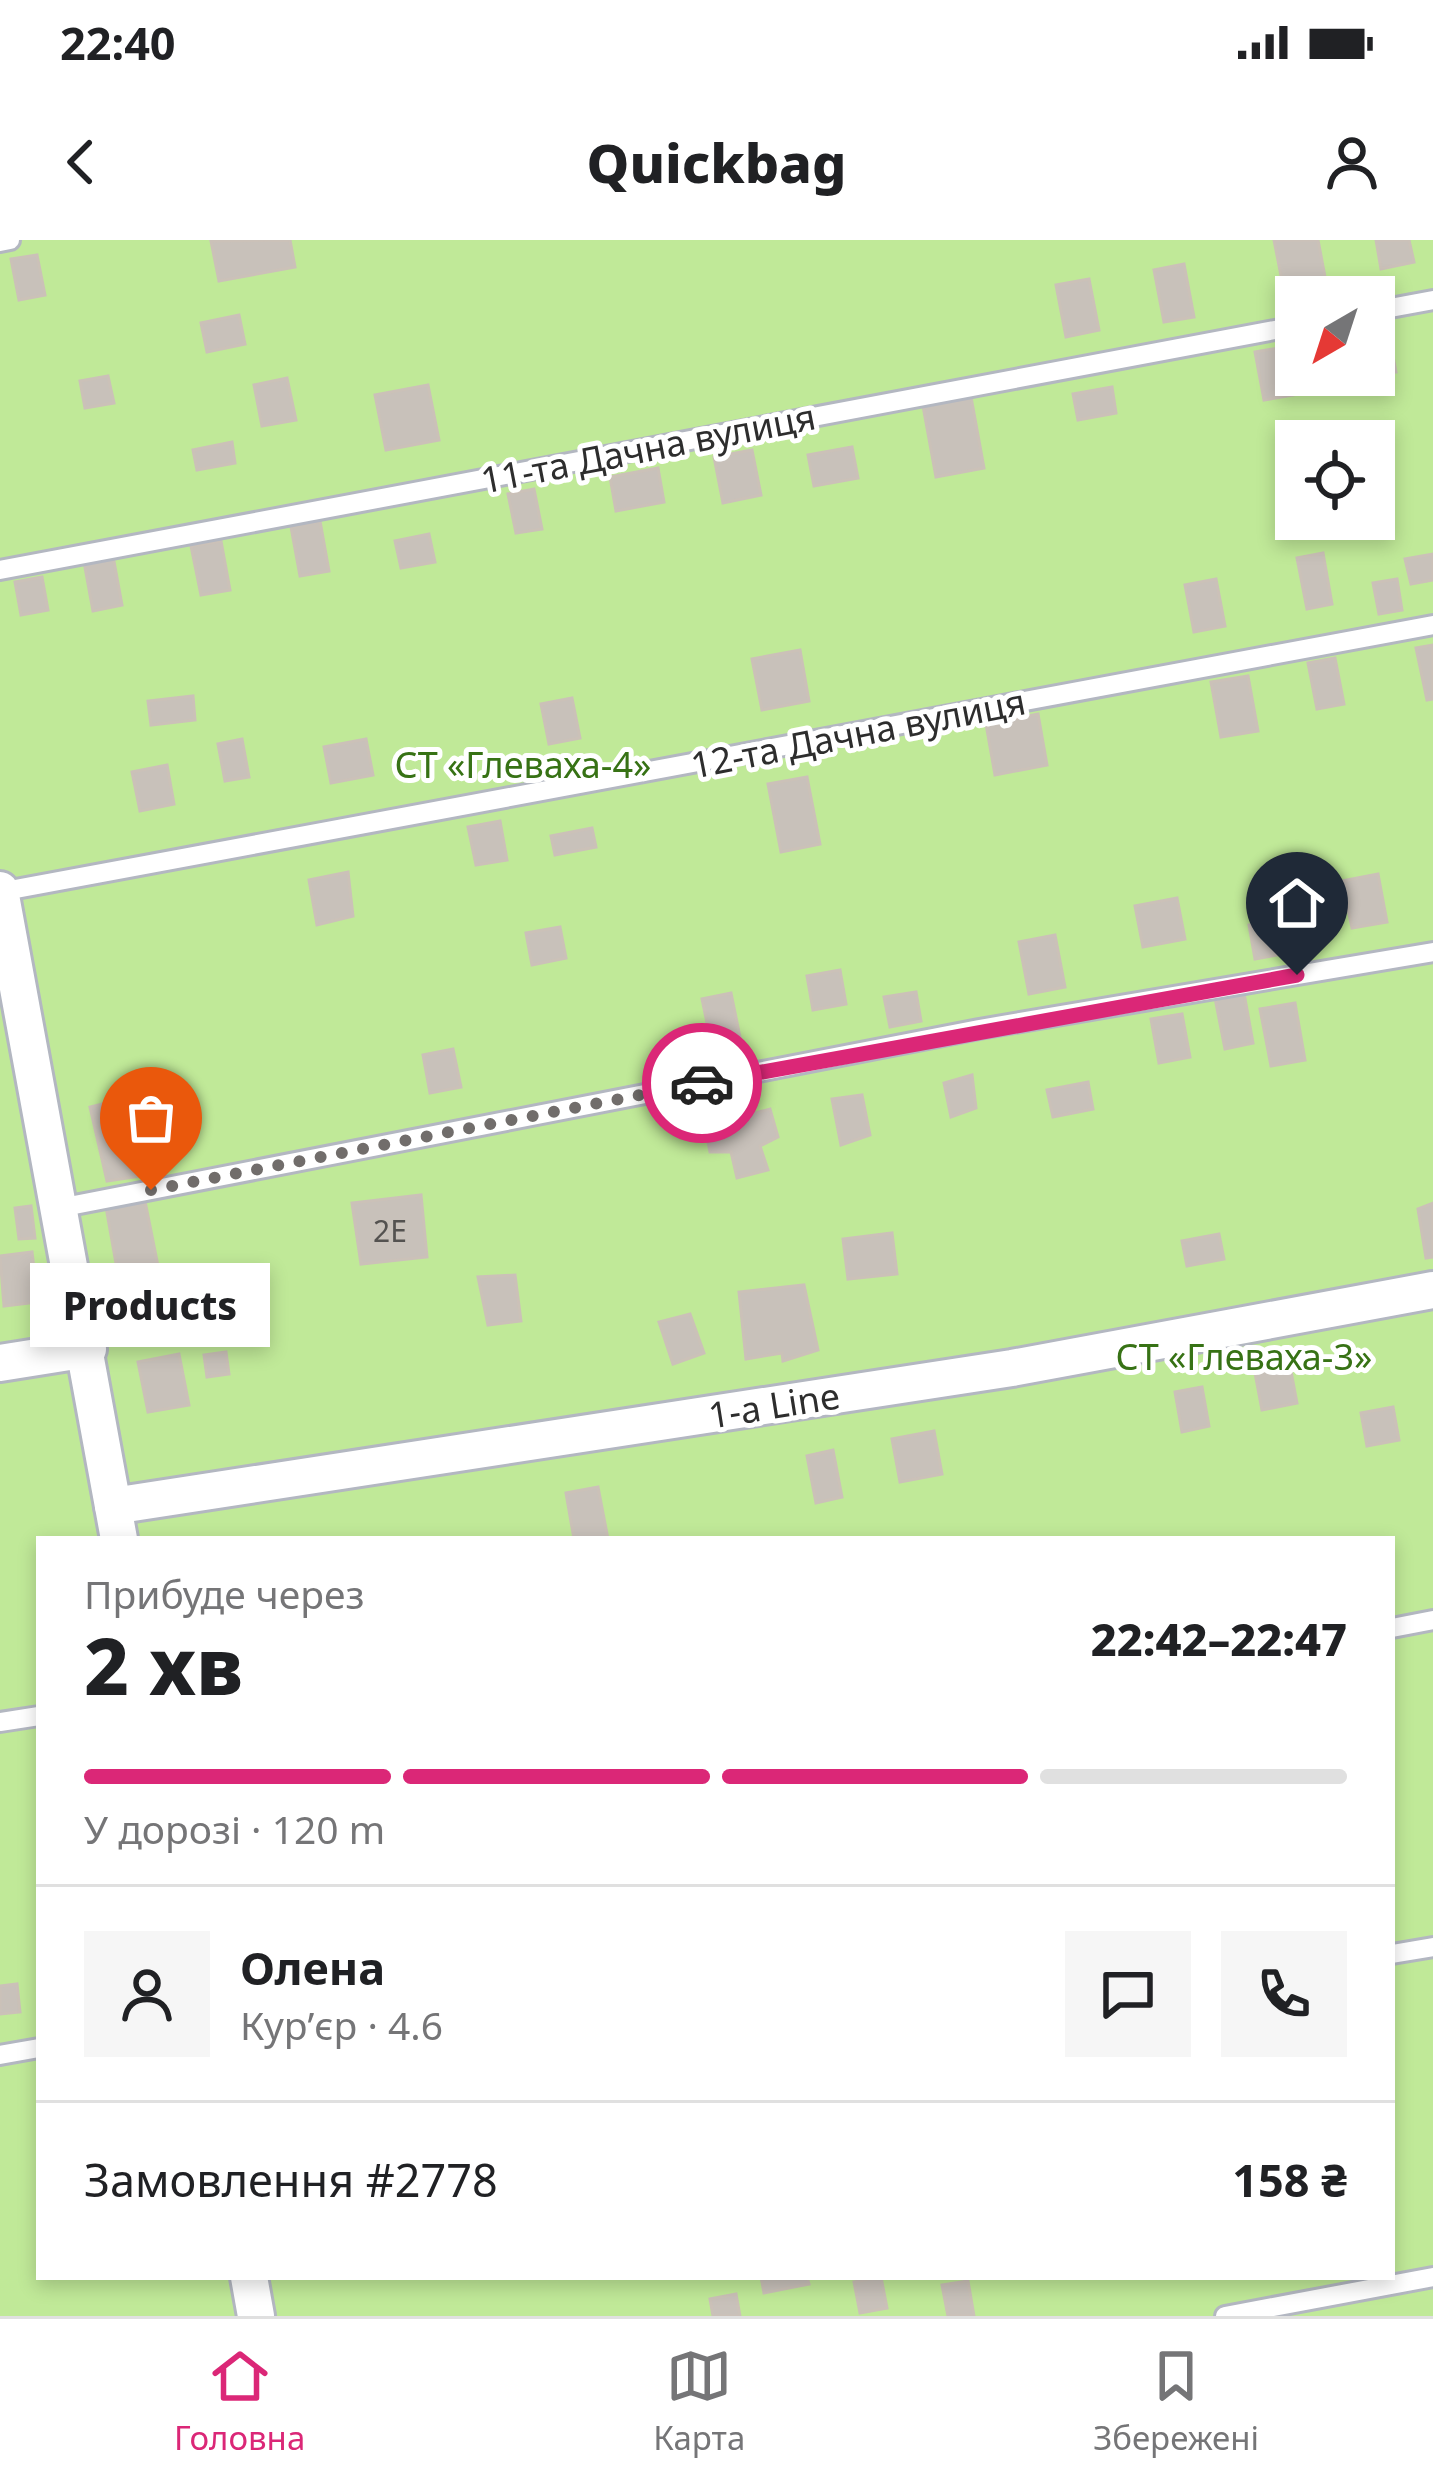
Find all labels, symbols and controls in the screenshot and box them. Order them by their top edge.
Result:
text: 22:40 [60,12,176,73]
text: Quickbag [587,125,846,199]
icon: back [48,129,114,195]
icon: person [1319,129,1385,195]
north arrow [1275,276,1395,396]
map controls [1275,276,1395,540]
street label: 11-та Дачна вулиця [477,392,819,504]
button: locate [1275,420,1395,540]
street label: 12-та Дачна вулиця [687,677,1029,789]
park label: СТ «Глеваха-4» [395,740,651,789]
pin [1246,852,1348,975]
icon: home [1264,870,1330,936]
courier [642,1023,762,1143]
icon: car [669,1050,735,1116]
pin [100,1067,202,1190]
icon: bag [118,1085,184,1151]
house number: 2Е [373,1210,407,1251]
callout: Products [31,1262,271,1346]
text: Products [63,1278,237,1331]
park label: СТ «Глеваха-3» [1116,1332,1372,1381]
street label: 1-a Line [705,1370,843,1440]
text: Прибуде через [84,1567,365,1620]
text: 22:42–22:47 [1091,1608,1347,1669]
text: 2 хв [84,1612,243,1718]
text: У дорозі · 120 m [84,1802,385,1855]
button: person [84,1931,210,2057]
button: chat [1065,1931,1191,2057]
button: phone [1221,1931,1347,2057]
text: Олена [240,1937,385,1998]
text: Кур’єр · 4.6 [240,1998,443,2051]
text: Замовлення #2778 [84,2149,498,2210]
text: 158 ₴ [1232,2149,1347,2210]
tab: Головна [174,2343,305,2460]
tab: Карта [653,2343,745,2460]
tab: Збережені [1093,2343,1259,2460]

